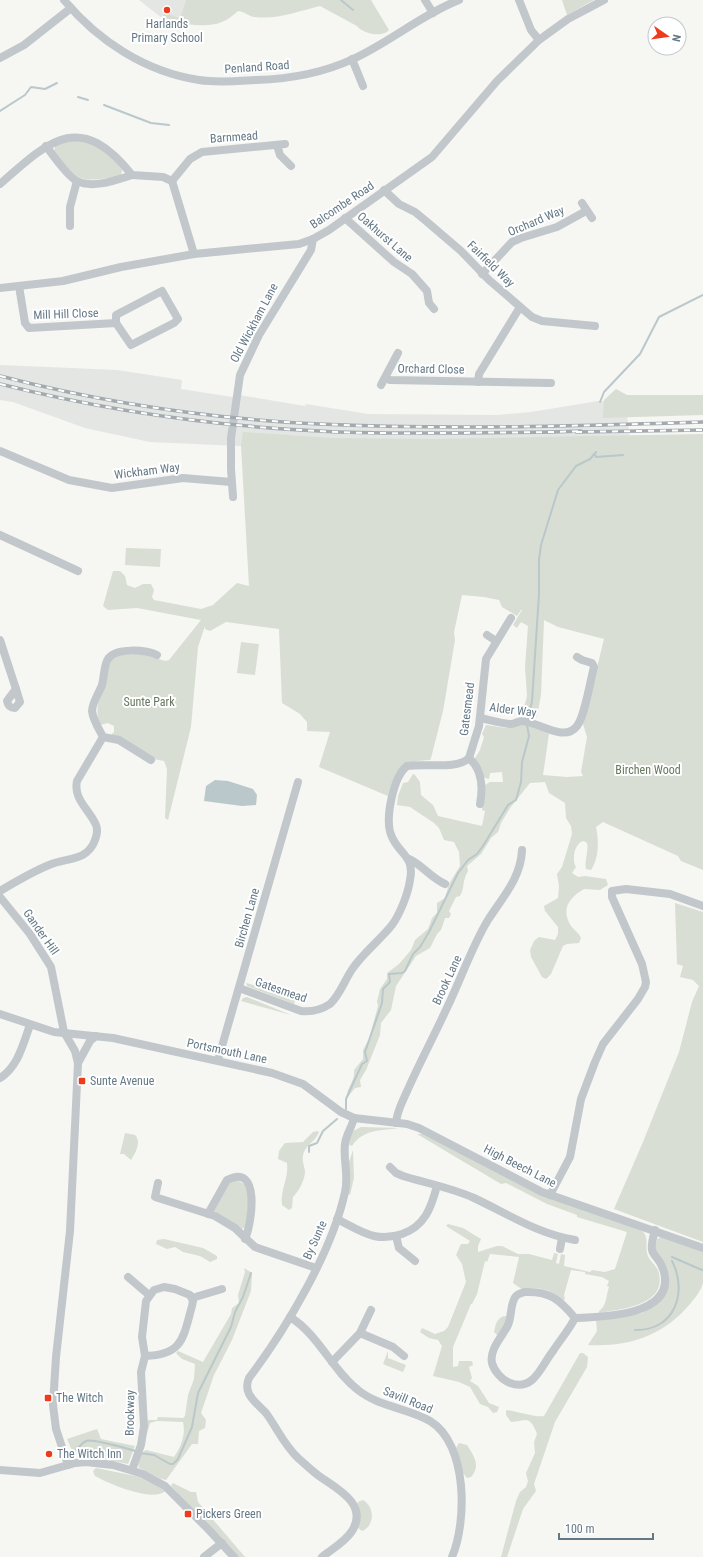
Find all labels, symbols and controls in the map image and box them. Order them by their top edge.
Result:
marker: Harlands Primary School [162,5,172,15]
north arrow [647,16,687,56]
place label: Harlands Primary School [131,17,203,45]
text: N [669,33,683,43]
street label: Penland Road [224,58,290,76]
street label: Barnmead [210,128,259,146]
street label: Balcombe Road [307,178,377,232]
street label: Orchard Way [506,203,566,239]
street label: Oakhurst Lane [355,209,416,265]
street label: Fairfield Way [464,238,518,290]
street label: Old Wickham Lane [227,281,281,365]
street label: Mill Hill Close [33,306,99,322]
street label: Orchard Close [397,361,465,377]
street label: Wickham Way [113,460,181,482]
street label: Gatesmead [457,681,477,737]
park label: Sunte Park [123,695,175,709]
street label: Alder Way [489,700,537,720]
park label: Birchen Wood [615,763,681,777]
street label: Birchen Lane [232,886,262,949]
street label: Gander Hill [20,907,62,957]
street label: Brook Lane [429,953,465,1007]
street label: Gatesmead [253,975,309,1005]
street label: Portsmouth Lane [186,1036,269,1066]
place label: Sunte Avenue [90,1074,155,1088]
marker: Sunte Avenue [77,1076,87,1086]
street label: High Beech Lane [481,1142,559,1190]
street label: By Sunte [300,1218,330,1262]
street label: Savill Road [381,1384,435,1416]
street label: Brookway [123,1390,137,1436]
place label: The Witch [56,1391,103,1405]
marker: The Witch [43,1393,53,1403]
place label: The Witch Inn [57,1447,122,1461]
marker: The Witch Inn [44,1449,54,1459]
place label: Pickers Green [196,1507,262,1521]
marker: Pickers Green [183,1509,193,1519]
scale bar [559,1515,653,1541]
text: 100 m [565,1522,595,1536]

